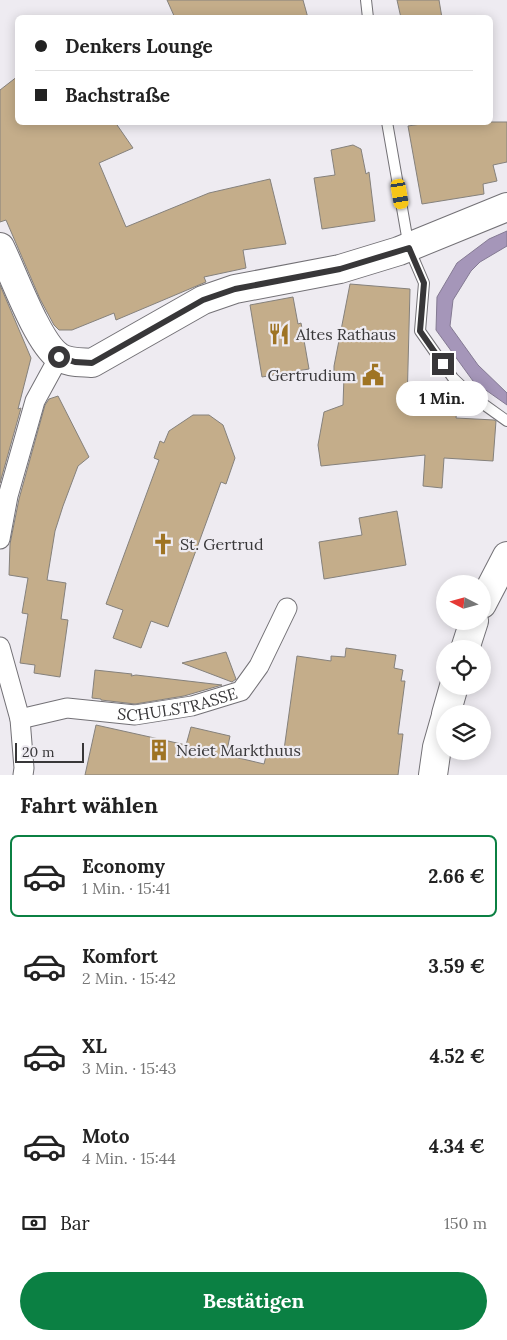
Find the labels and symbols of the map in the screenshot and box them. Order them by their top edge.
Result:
car [390,178,409,210]
restaurant icon: Altes Rathaus [266,321,292,347]
place label: Altes Rathaus [295,324,396,344]
route start [48,346,70,368]
route end [432,353,454,375]
public building icon: Gertrudium [360,362,386,388]
place label: Gertrudium [268,365,356,385]
callout: 1 Min. [397,382,489,416]
church icon: St. Gertrud [150,531,176,557]
place label: St. Gertrud [180,534,264,554]
north arrow [436,575,491,630]
street label: SCHULSTRASSE [116,683,240,725]
building icon: Neiet Markthuus [146,737,172,763]
scale bar [15,740,84,763]
place label: Neiet Markthuus [176,740,301,760]

